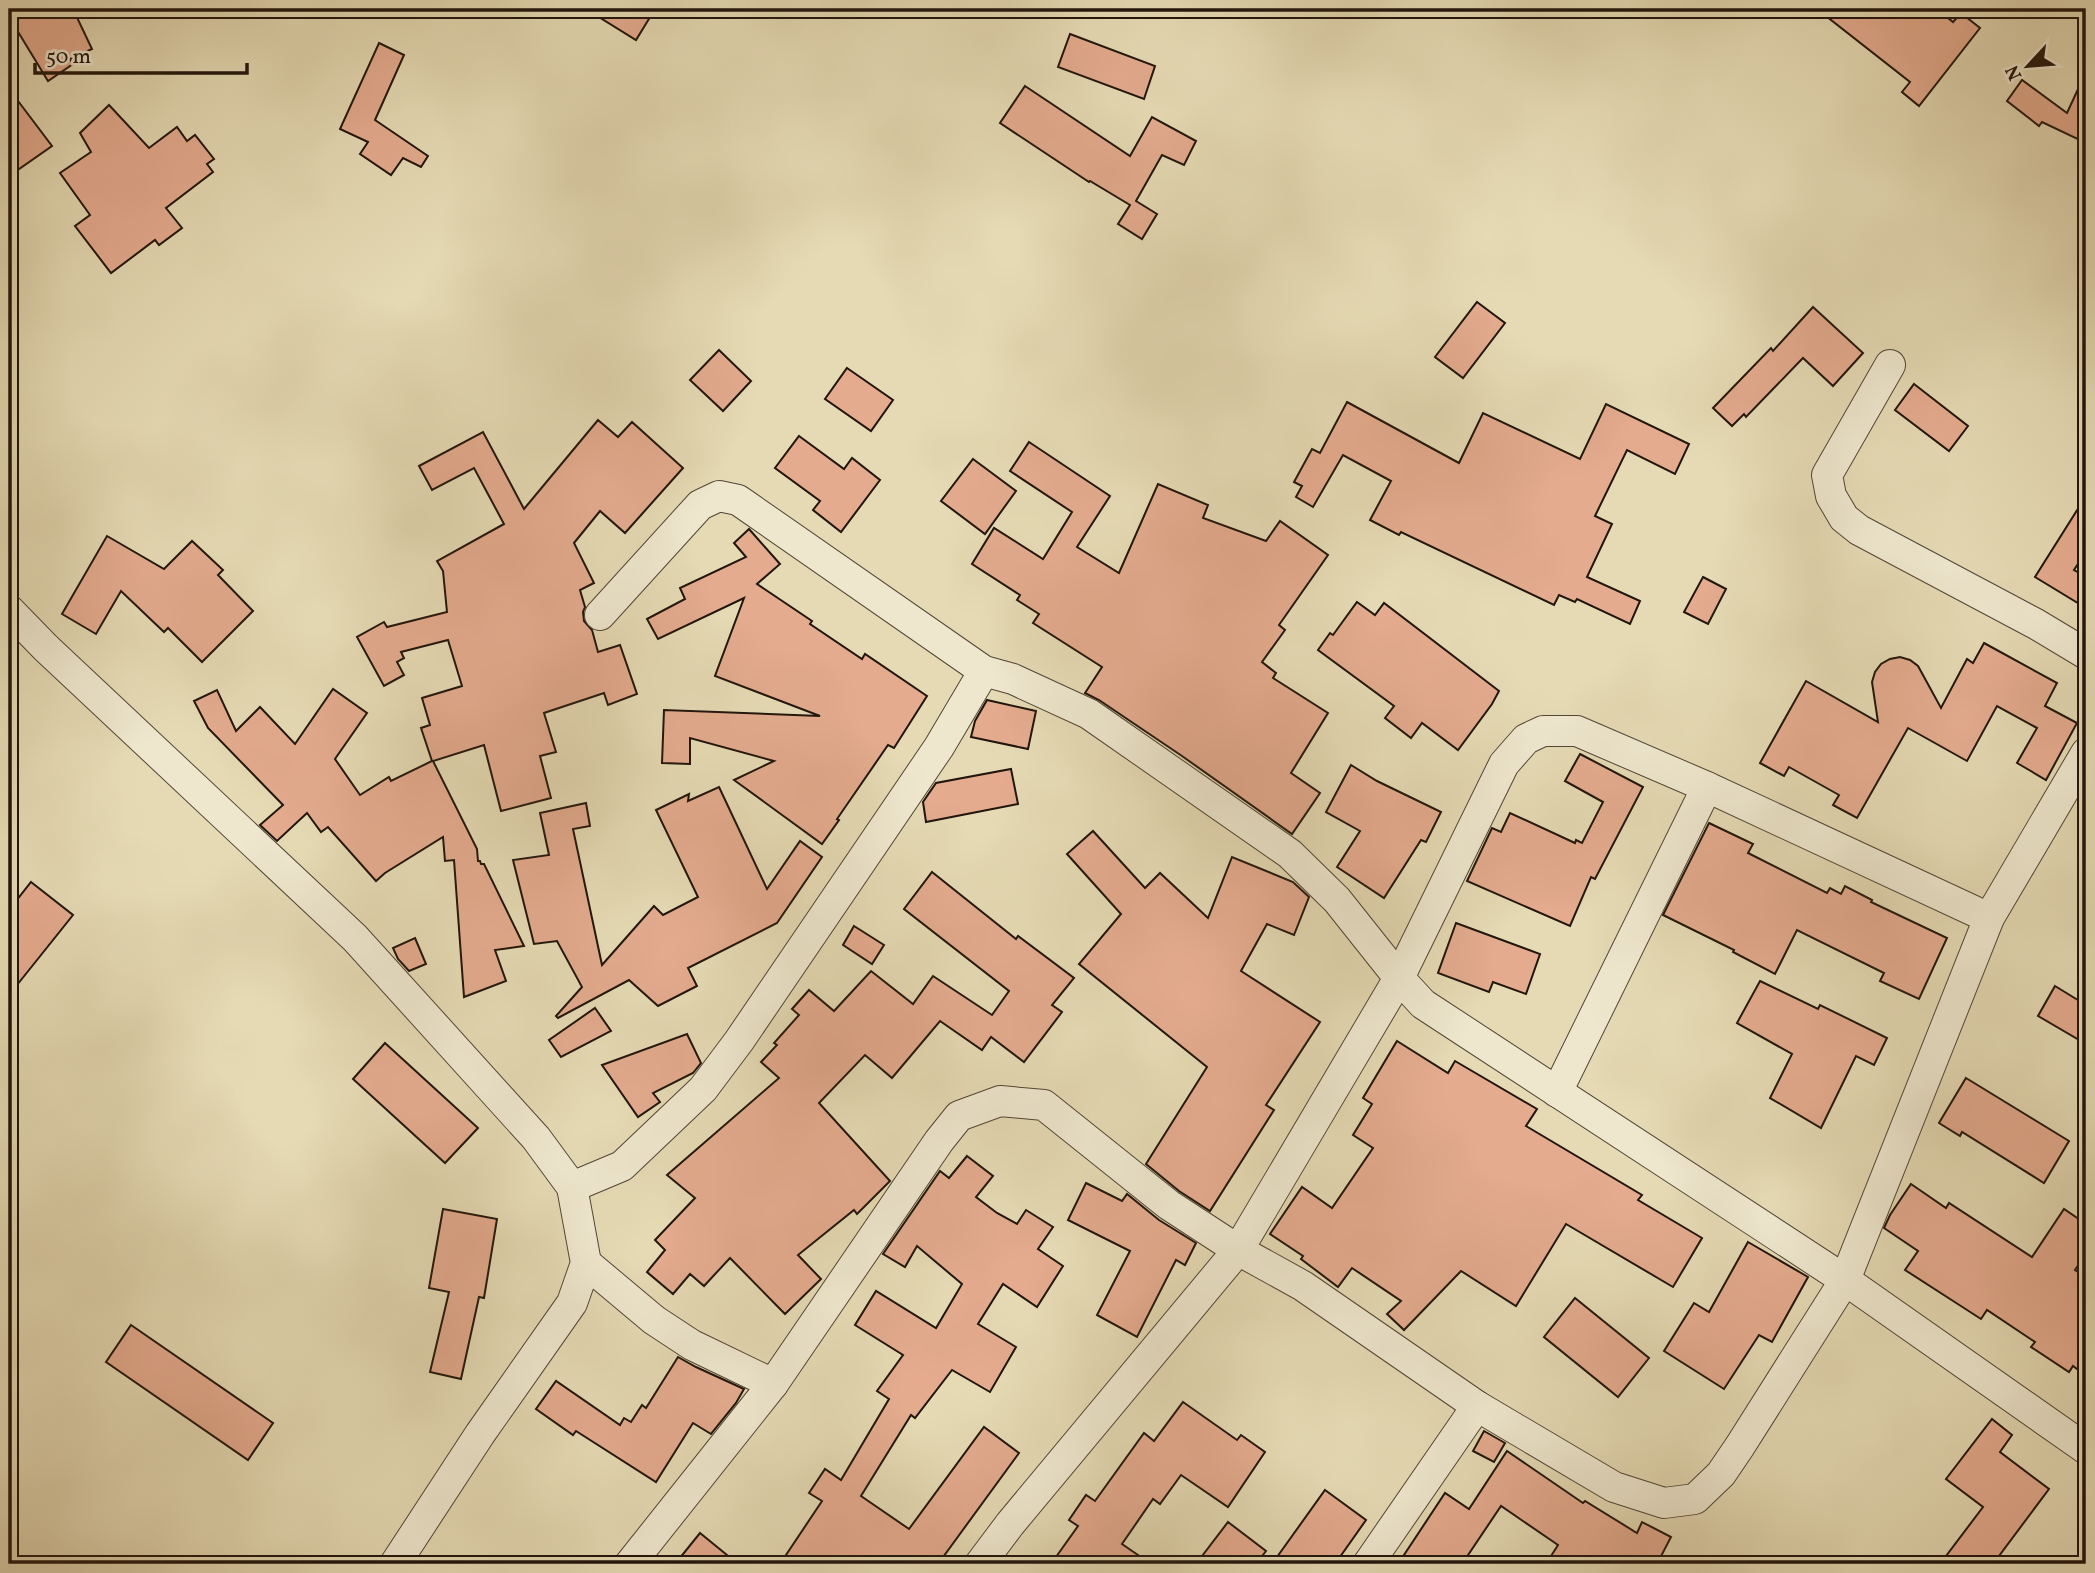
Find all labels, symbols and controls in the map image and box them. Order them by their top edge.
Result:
scale bar [35,32,247,76]
north arrow [1994,32,2064,102]
text: 50 m [46,43,91,72]
text: N [2000,60,2029,84]

